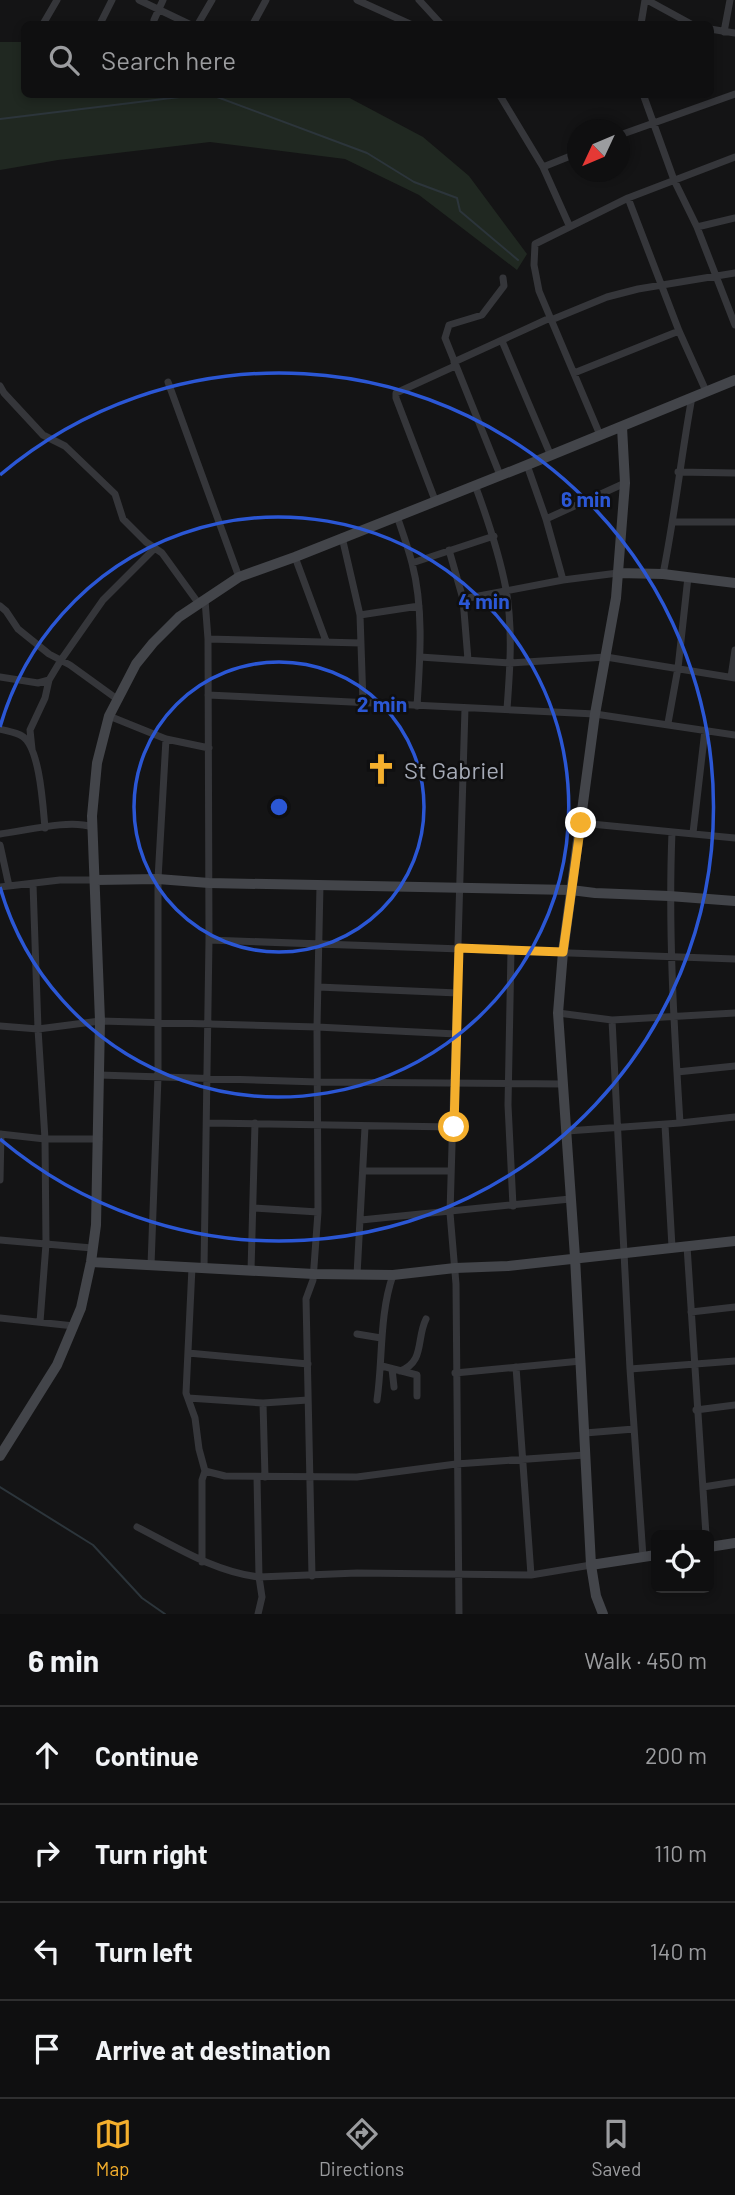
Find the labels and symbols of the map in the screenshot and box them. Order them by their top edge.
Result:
north arrow [567,119,630,182]
text: 6 min [561,486,611,511]
text: 4 min [458,588,510,613]
text: 2 min [357,691,407,716]
church icon: St Gabriel [364,752,398,786]
place label: St Gabriel [404,755,505,784]
centre of rings [267,795,291,819]
route end [565,807,596,838]
route start [438,1111,469,1142]

